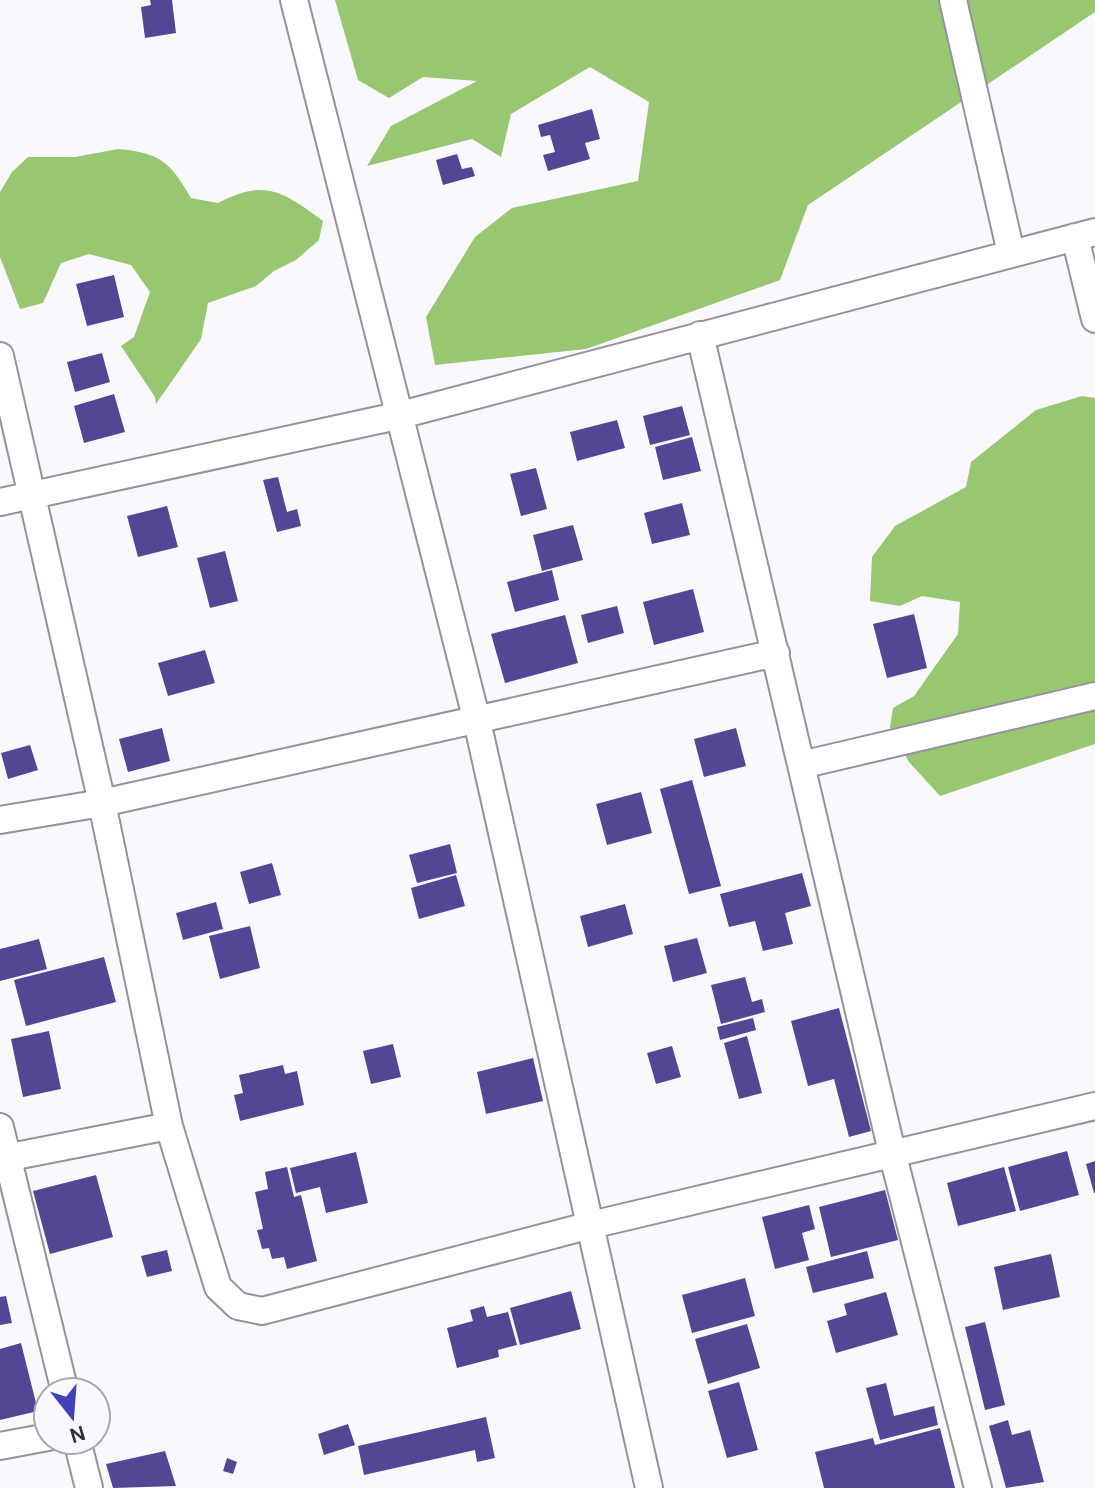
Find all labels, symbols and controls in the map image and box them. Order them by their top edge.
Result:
north arrow [32,1376,112,1456]
text: N [66,1419,89,1449]

